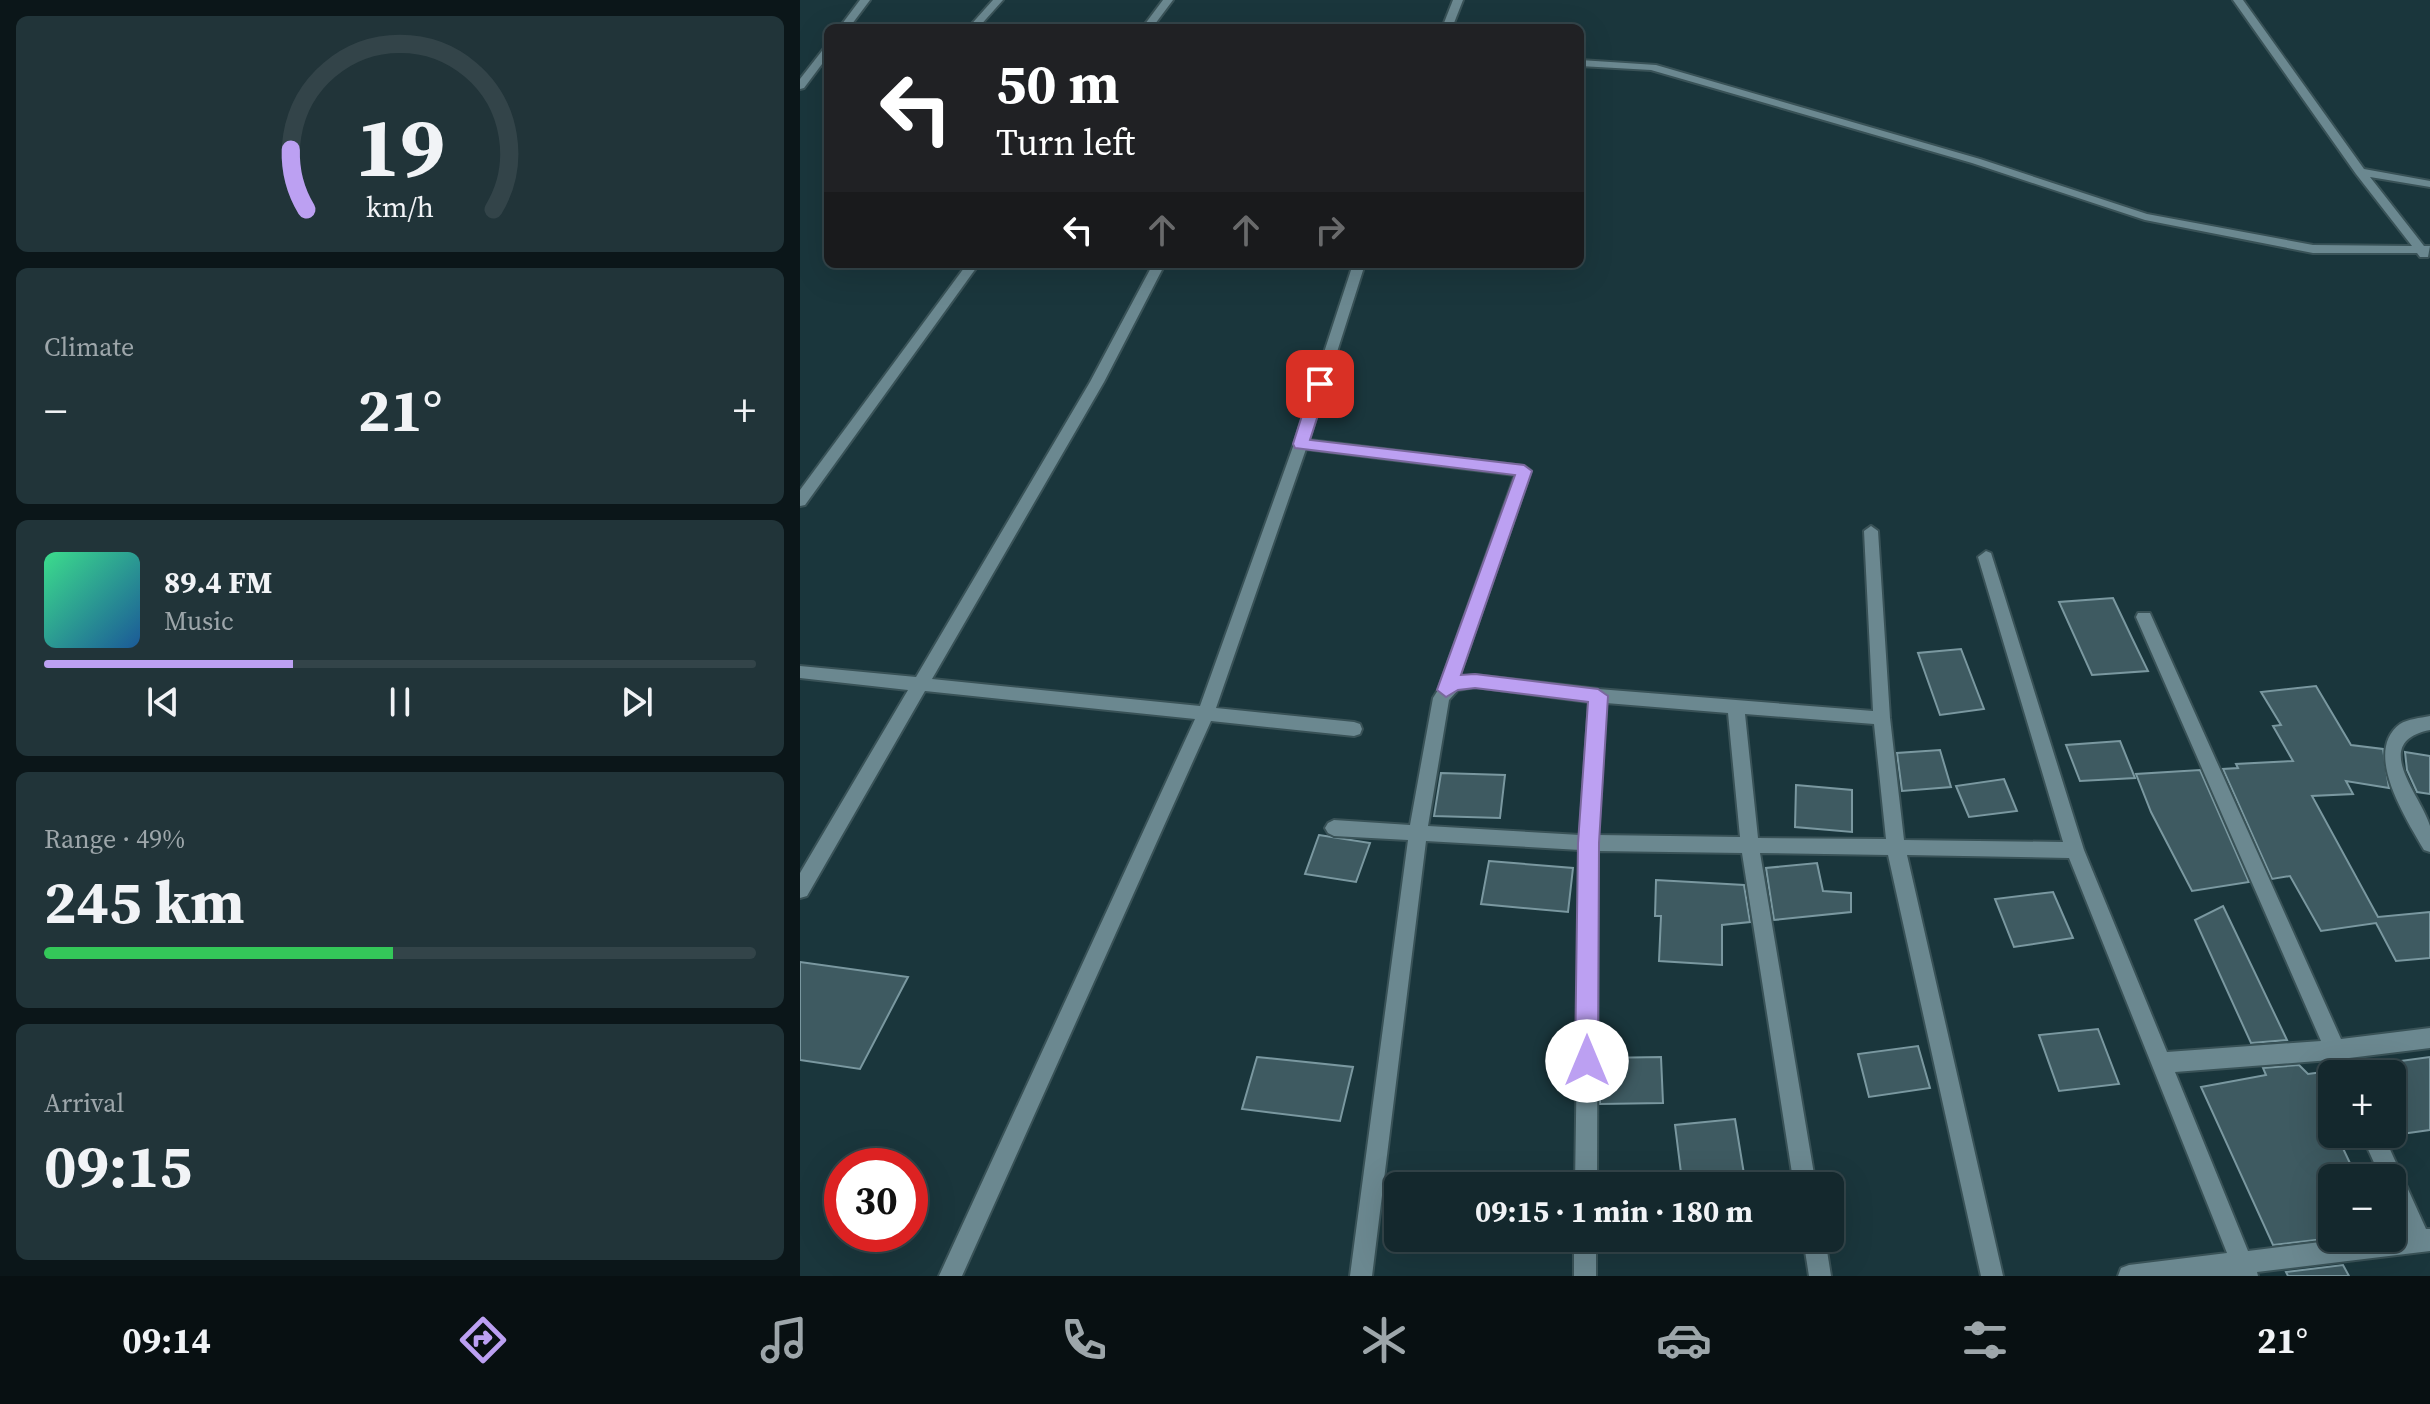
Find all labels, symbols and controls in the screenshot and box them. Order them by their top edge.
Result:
text: 50 m [996,45,1119,122]
icon: left [864,56,968,160]
text: 19 [355,90,445,204]
text: Turn left [996,118,1135,167]
text: km/h [366,187,434,227]
icon: left [1056,208,1100,252]
icon: ahead [1140,208,1184,252]
icon: ahead [1224,208,1268,252]
icon: right [1308,208,1352,252]
text: Climate [44,329,134,365]
pin [1286,350,1354,418]
icon: arrive [1298,362,1342,406]
text: 21° [358,369,442,451]
text: − [44,380,67,441]
text: + [733,380,756,441]
text: 89.4 FM [164,562,272,603]
text: Music [164,603,234,639]
icon: previous [141,680,185,724]
icon: pause [378,680,422,724]
icon: next [615,680,659,724]
text: Range · 49% [44,821,185,857]
text: 245 km [44,861,245,943]
position arrow [1545,1019,1629,1103]
map controls [2318,1060,2406,1252]
button: + [2318,1060,2406,1148]
text: Arrival [44,1085,124,1121]
text: 09:15 [44,1125,192,1207]
speed limit sign: 30 [824,1148,928,1252]
button: − [2318,1164,2406,1252]
text: 09:15 · 1 min · 180 m [1475,1191,1753,1232]
icon: directions [455,1312,511,1368]
icon: music [756,1312,812,1368]
icon: phone [1056,1312,1112,1368]
icon: climate [1356,1312,1412,1368]
icon: car [1656,1312,1712,1368]
icon: filters [1957,1312,2013,1368]
text: 09:14 [122,1316,211,1365]
text: 21° [2257,1316,2308,1365]

